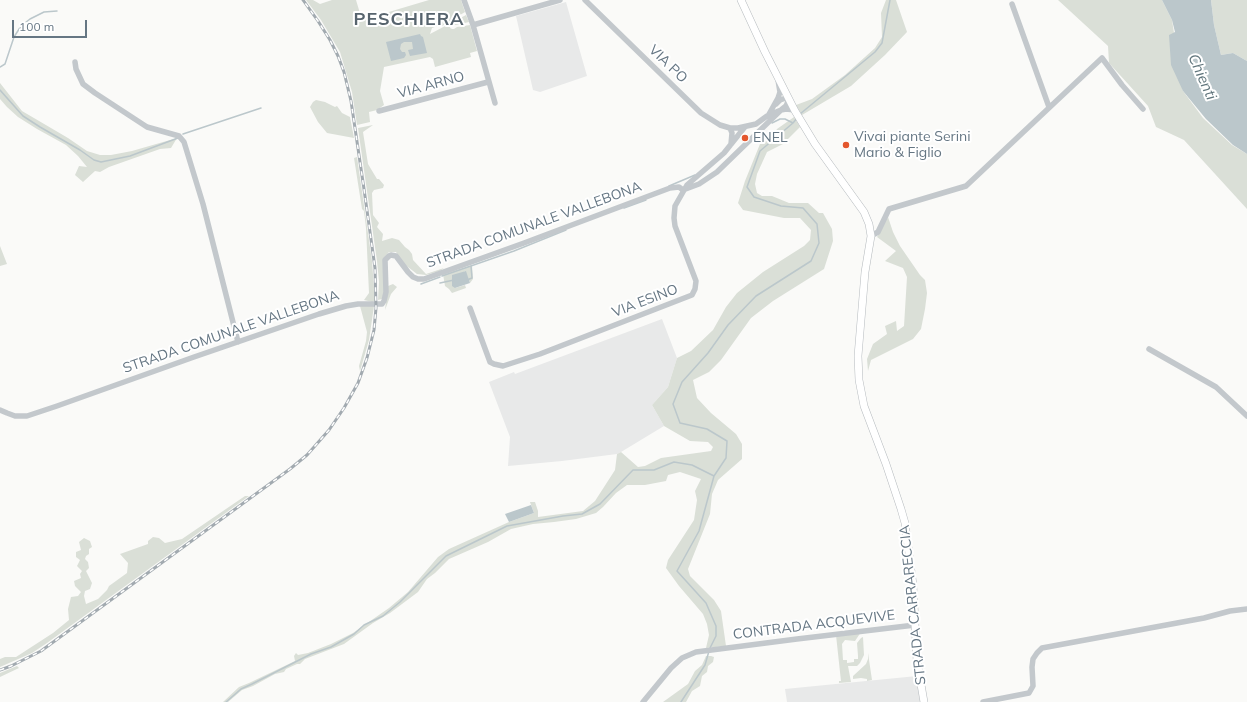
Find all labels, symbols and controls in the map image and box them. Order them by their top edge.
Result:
district label: PESCHIERA [353,9,465,31]
scale bar [14,12,89,38]
text: 100 m [19,19,54,34]
street label: VIA PO [645,42,691,86]
water label: Chienti [1184,51,1220,103]
street label: VIA ARNO [396,68,466,102]
place label: Vivai piante Serini Mario & Figlio [854,129,971,162]
place label: ENEL [753,130,788,146]
marker: ENEL [740,133,750,143]
marker: Vivai piante Serini Mario & Figlio [841,140,851,150]
street label: STRADA COMUNALE VALLEBONA [424,178,644,272]
street label: VIA ESINO [610,281,680,321]
street label: STRADA COMUNALE VALLEBONA [121,287,341,377]
street label: STRADA CARRARECCIA [896,524,930,686]
street label: CONTRADA ACQUEVIVE [732,607,896,643]

